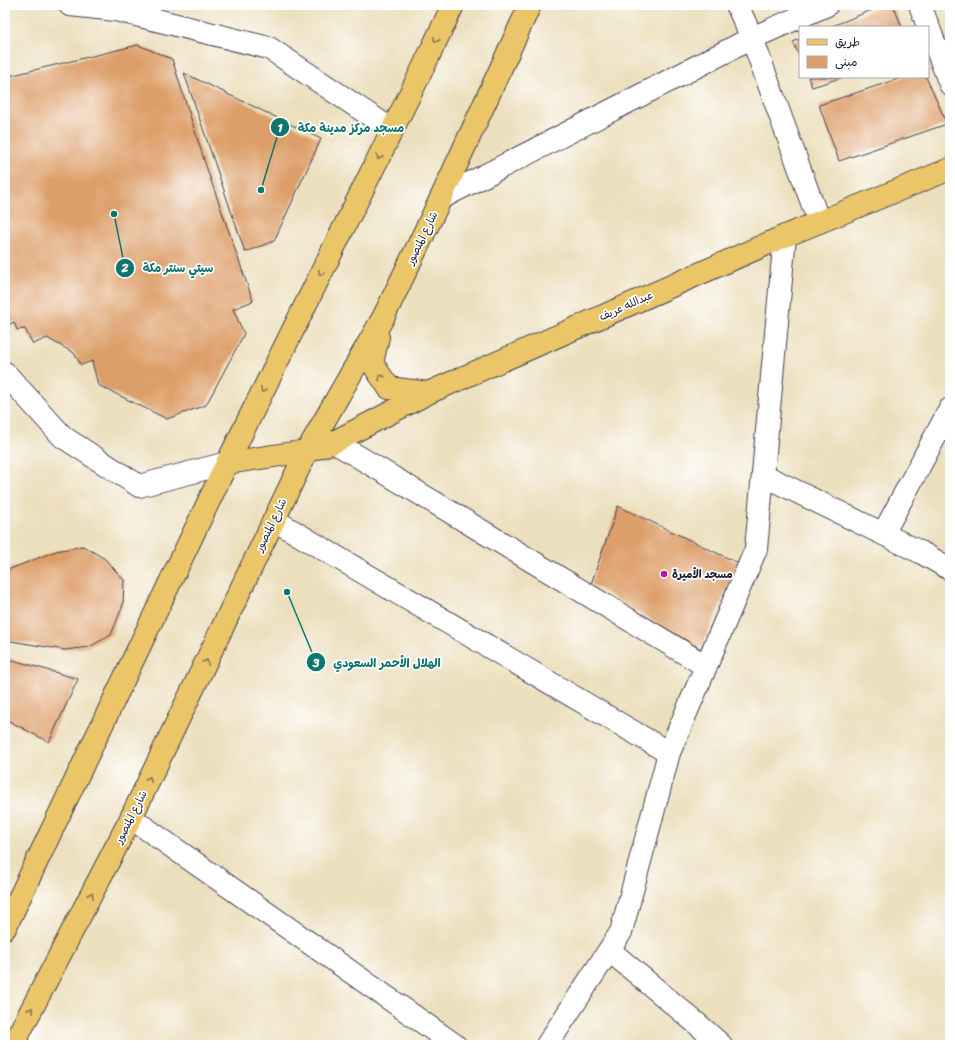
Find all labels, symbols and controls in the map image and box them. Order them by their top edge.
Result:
legend [799,26,929,78]
text: طريق [835,31,860,53]
one-way arrow [433,36,441,43]
text: مبنى [835,51,858,73]
callout: مسجد مركز مدينة مكة [270,115,412,139]
text: 1 [277,117,283,139]
text: مسجد مركز مدينة مكة [298,117,404,139]
one-way arrow [376,152,384,160]
street label: شارع المنصور [400,208,443,269]
callout: سيتي سنتر مكة [115,256,221,280]
text: 2 [121,257,129,279]
text: سيتي سنتر مكة [143,257,213,279]
one-way arrow [318,269,326,276]
street label: عبدالله عريف [596,286,656,326]
one-way arrow [378,374,386,381]
one-way arrow [260,385,268,393]
street label: شارع المنصور [249,495,292,556]
place label: مسجد الأميرة [672,565,733,584]
marker: مسجد الأميرة [659,569,669,579]
callout: الهلال الأحمر السعودي [306,650,449,674]
text: 3 [312,652,320,674]
text: الهلال الأحمر السعودي [333,652,441,674]
one-way arrow [201,659,209,666]
one-way arrow [144,776,152,783]
street label: شارع المنصور [109,787,153,848]
one-way arrow [86,892,93,899]
one-way arrow [26,1007,33,1015]

